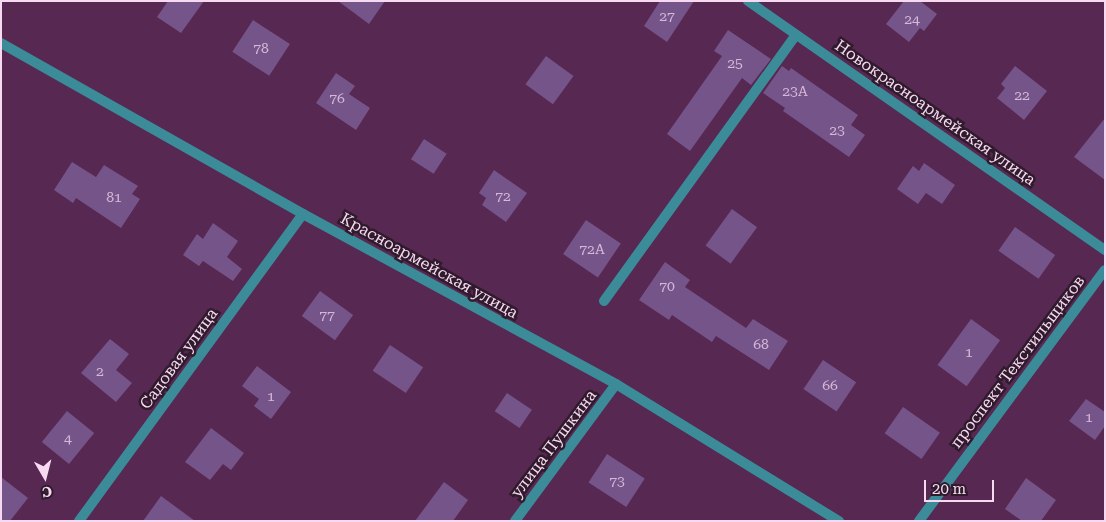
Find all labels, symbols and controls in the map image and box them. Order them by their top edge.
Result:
house number: 27 [659,8,675,24]
house number: 24 [904,11,920,27]
street label: Новокрасноармейская улица [831,36,1039,190]
house number: 78 [253,40,269,56]
house number: 25 [727,55,743,71]
house number: 23А [782,83,808,99]
house number: 22 [1014,87,1030,103]
house number: 76 [329,90,345,106]
house number: 23 [829,122,845,138]
house number: 72 [495,188,511,204]
house number: 81 [106,189,122,205]
street label: Красноармейская улица [337,209,521,323]
house number: 72А [579,241,605,257]
street label: проспект Текстильщиков [947,272,1089,452]
house number: 70 [659,278,675,294]
street label: Садовая улица [136,305,222,413]
house number: 77 [319,307,335,323]
house number: 68 [753,336,769,352]
house number: 1 [965,344,973,360]
house number: 2 [96,363,104,379]
house number: 66 [822,377,838,393]
street label: улица Пушкина [507,386,601,502]
house number: 1 [267,388,275,404]
house number: 1 [1085,409,1093,425]
house number: 4 [64,430,72,446]
north arrow [20,452,70,502]
scale bar [926,470,996,502]
house number: 73 [609,473,625,489]
text: 20 m [932,480,966,498]
text: С [41,483,53,500]

